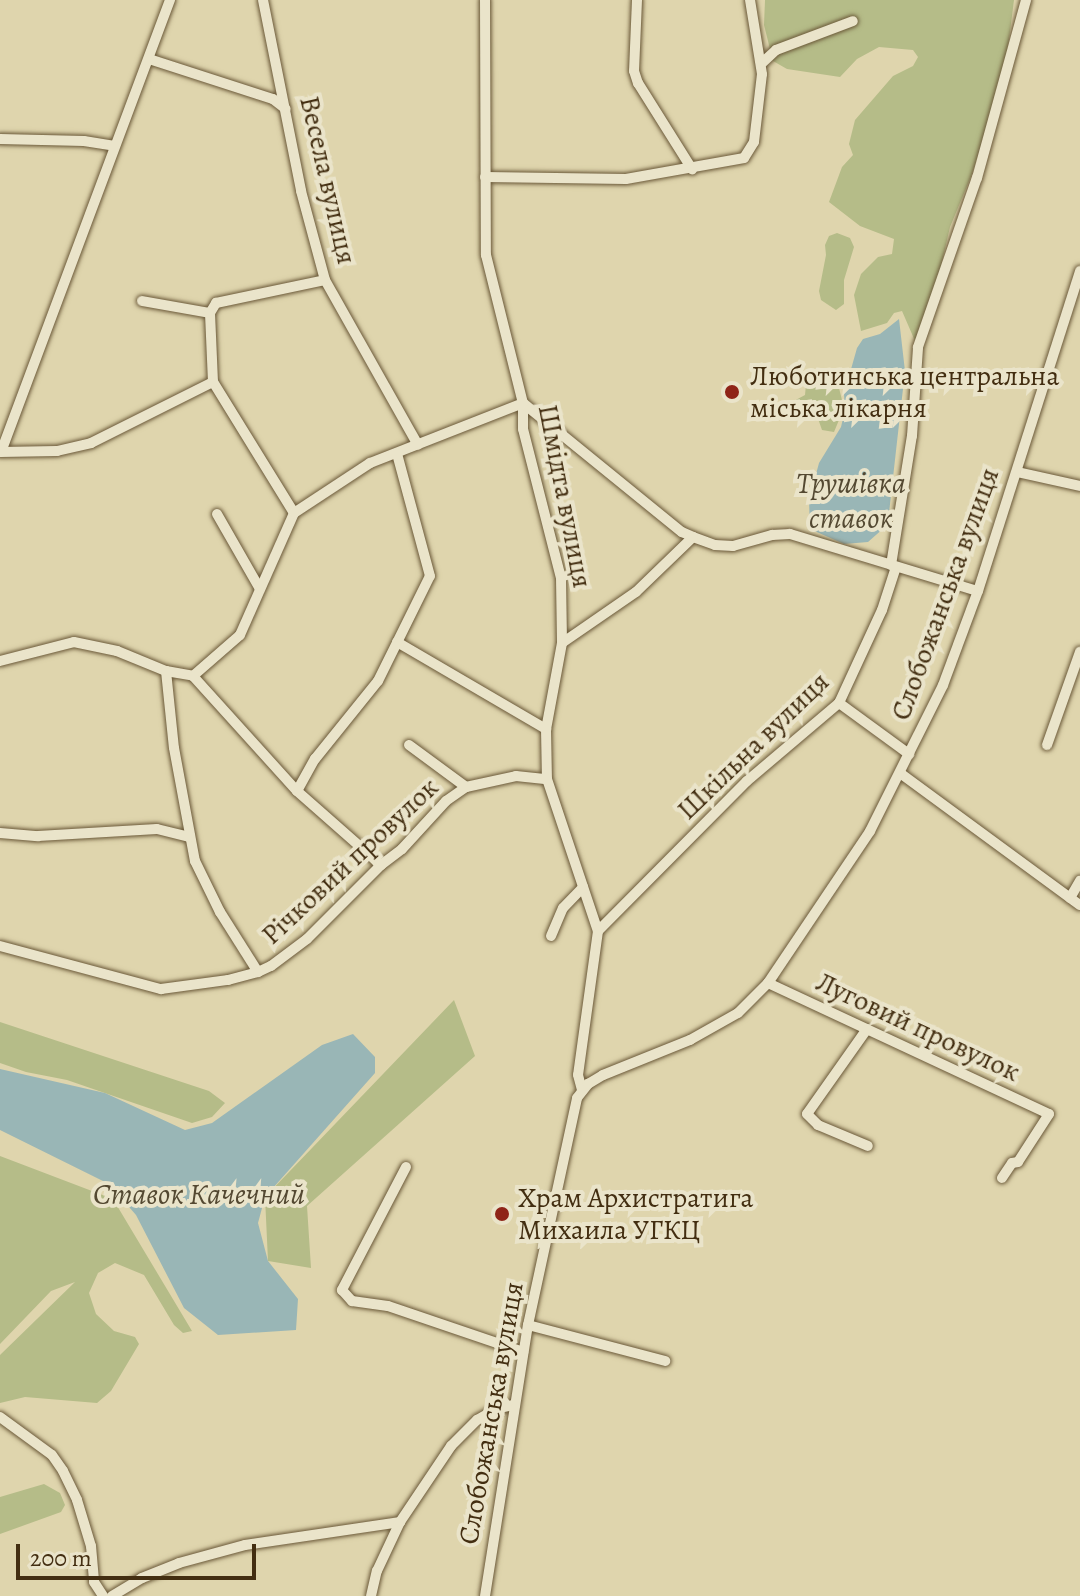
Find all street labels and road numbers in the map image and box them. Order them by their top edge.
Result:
street label: Весела вулиця [292,93,364,267]
street label: Шмідта вулиця [531,401,599,591]
street label: Слобожанська вулиця [884,463,1006,725]
street label: Шкільна вулиця [670,665,836,827]
street label: Річковий провулок [255,770,445,952]
street label: Луговий провулок [811,965,1025,1089]
street label: Слобожанська вулиця [451,1279,531,1547]

